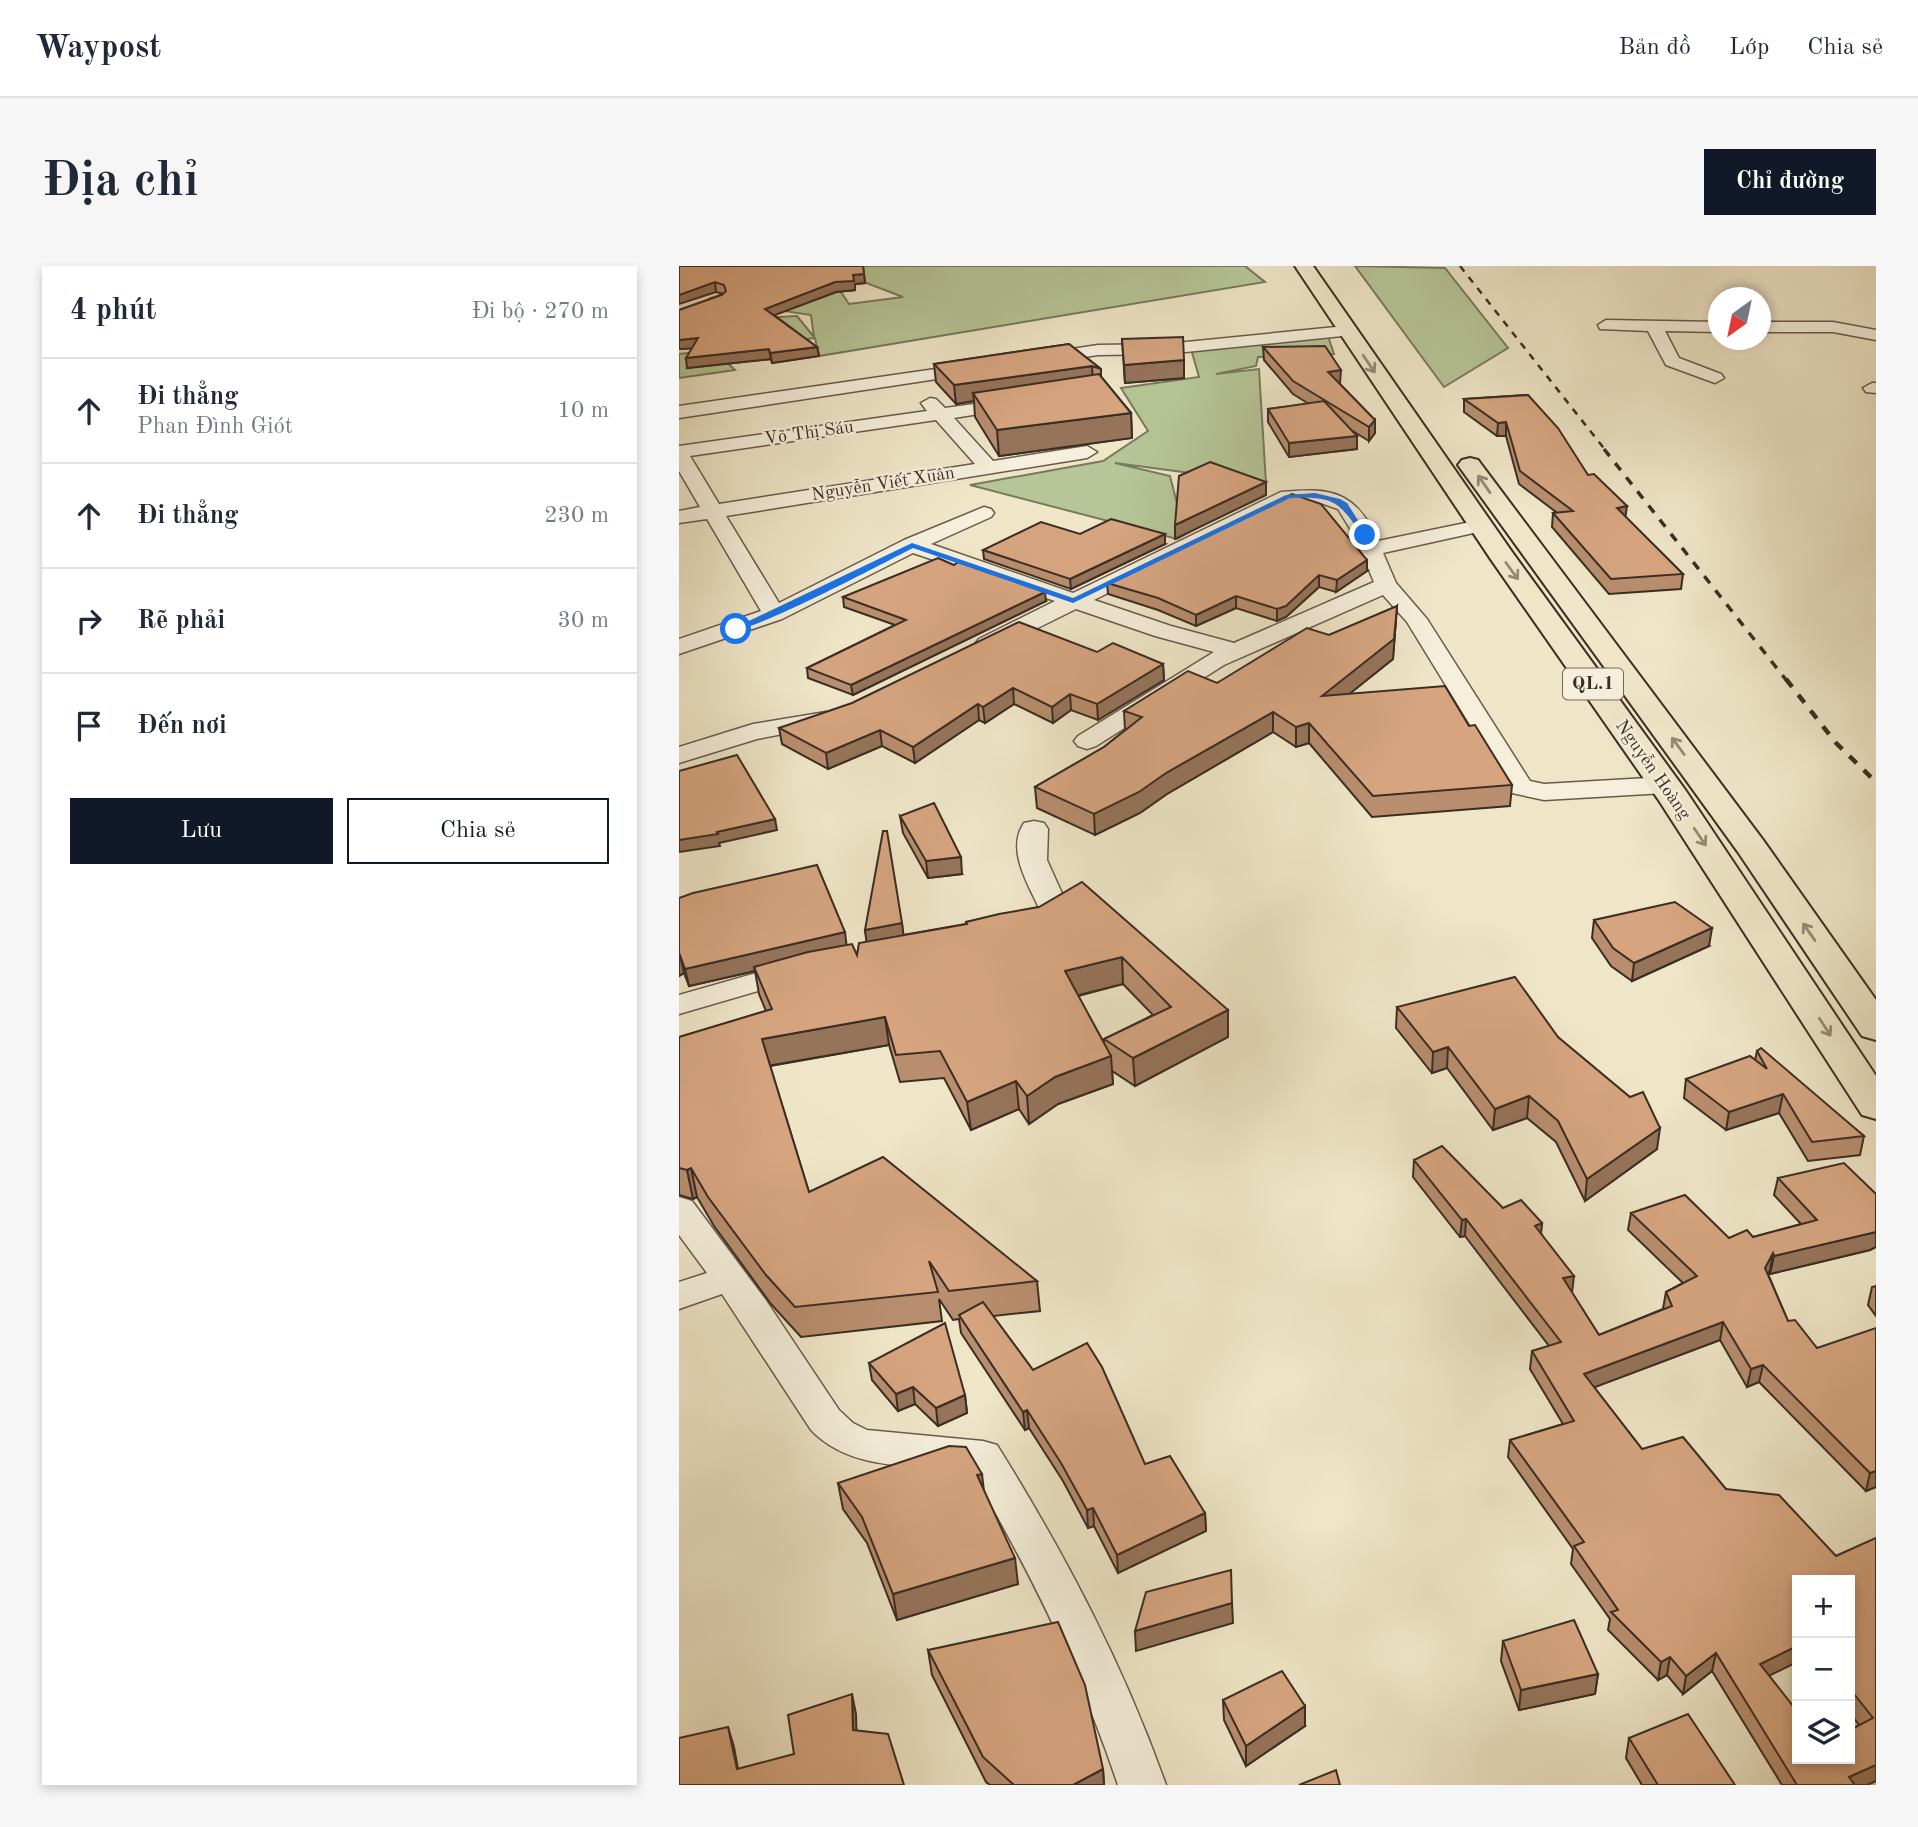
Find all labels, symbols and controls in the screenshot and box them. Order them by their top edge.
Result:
text: Waypost [35,32,161,65]
text: Bản đồ [1618,36,1691,60]
text: Lớp [1729,36,1769,60]
text: Chia sẻ [1807,36,1883,60]
button: Chỉ đường [1704,149,1876,215]
text: Địa chỉ [42,158,199,207]
north arrow [1708,287,1771,350]
text: 4 phút [70,296,156,326]
text: Đi bộ · 270 m [471,300,609,323]
one-way arrow [1362,354,1376,373]
text: Đi thẳng [137,384,239,410]
icon: ahead [70,392,108,430]
text: 10 m [558,399,609,422]
text: Phan Đình Giót [137,415,293,438]
street label: Võ Thị Sáu [763,418,855,448]
street label: Nguyễn Viết Xuân [810,462,956,504]
one-way arrow [1477,475,1491,494]
icon: ahead [70,497,108,535]
text: Đi thẳng [137,503,239,529]
text: 230 m [544,504,609,527]
route end [1349,519,1380,550]
one-way arrow [1505,561,1519,580]
icon: right [70,602,108,640]
text: Rẽ phải [137,608,225,634]
text: 30 m [558,609,609,632]
route start [720,613,751,644]
road number: QL.1 [1563,668,1623,700]
icon: arrive [70,707,108,745]
text: Đến nơi [137,713,227,739]
street label: Nguyễn Hoàng [1612,716,1696,823]
one-way arrow [1671,737,1685,756]
button: Lưu [70,798,333,864]
button: Chia sẻ [347,798,609,864]
one-way arrow [1693,827,1707,846]
one-way arrow [1802,923,1816,942]
one-way arrow [1819,1016,1833,1036]
map controls [1792,1575,1855,1764]
button: + [1792,1575,1855,1638]
button: − [1792,1638,1855,1701]
button: layers [1792,1701,1855,1764]

